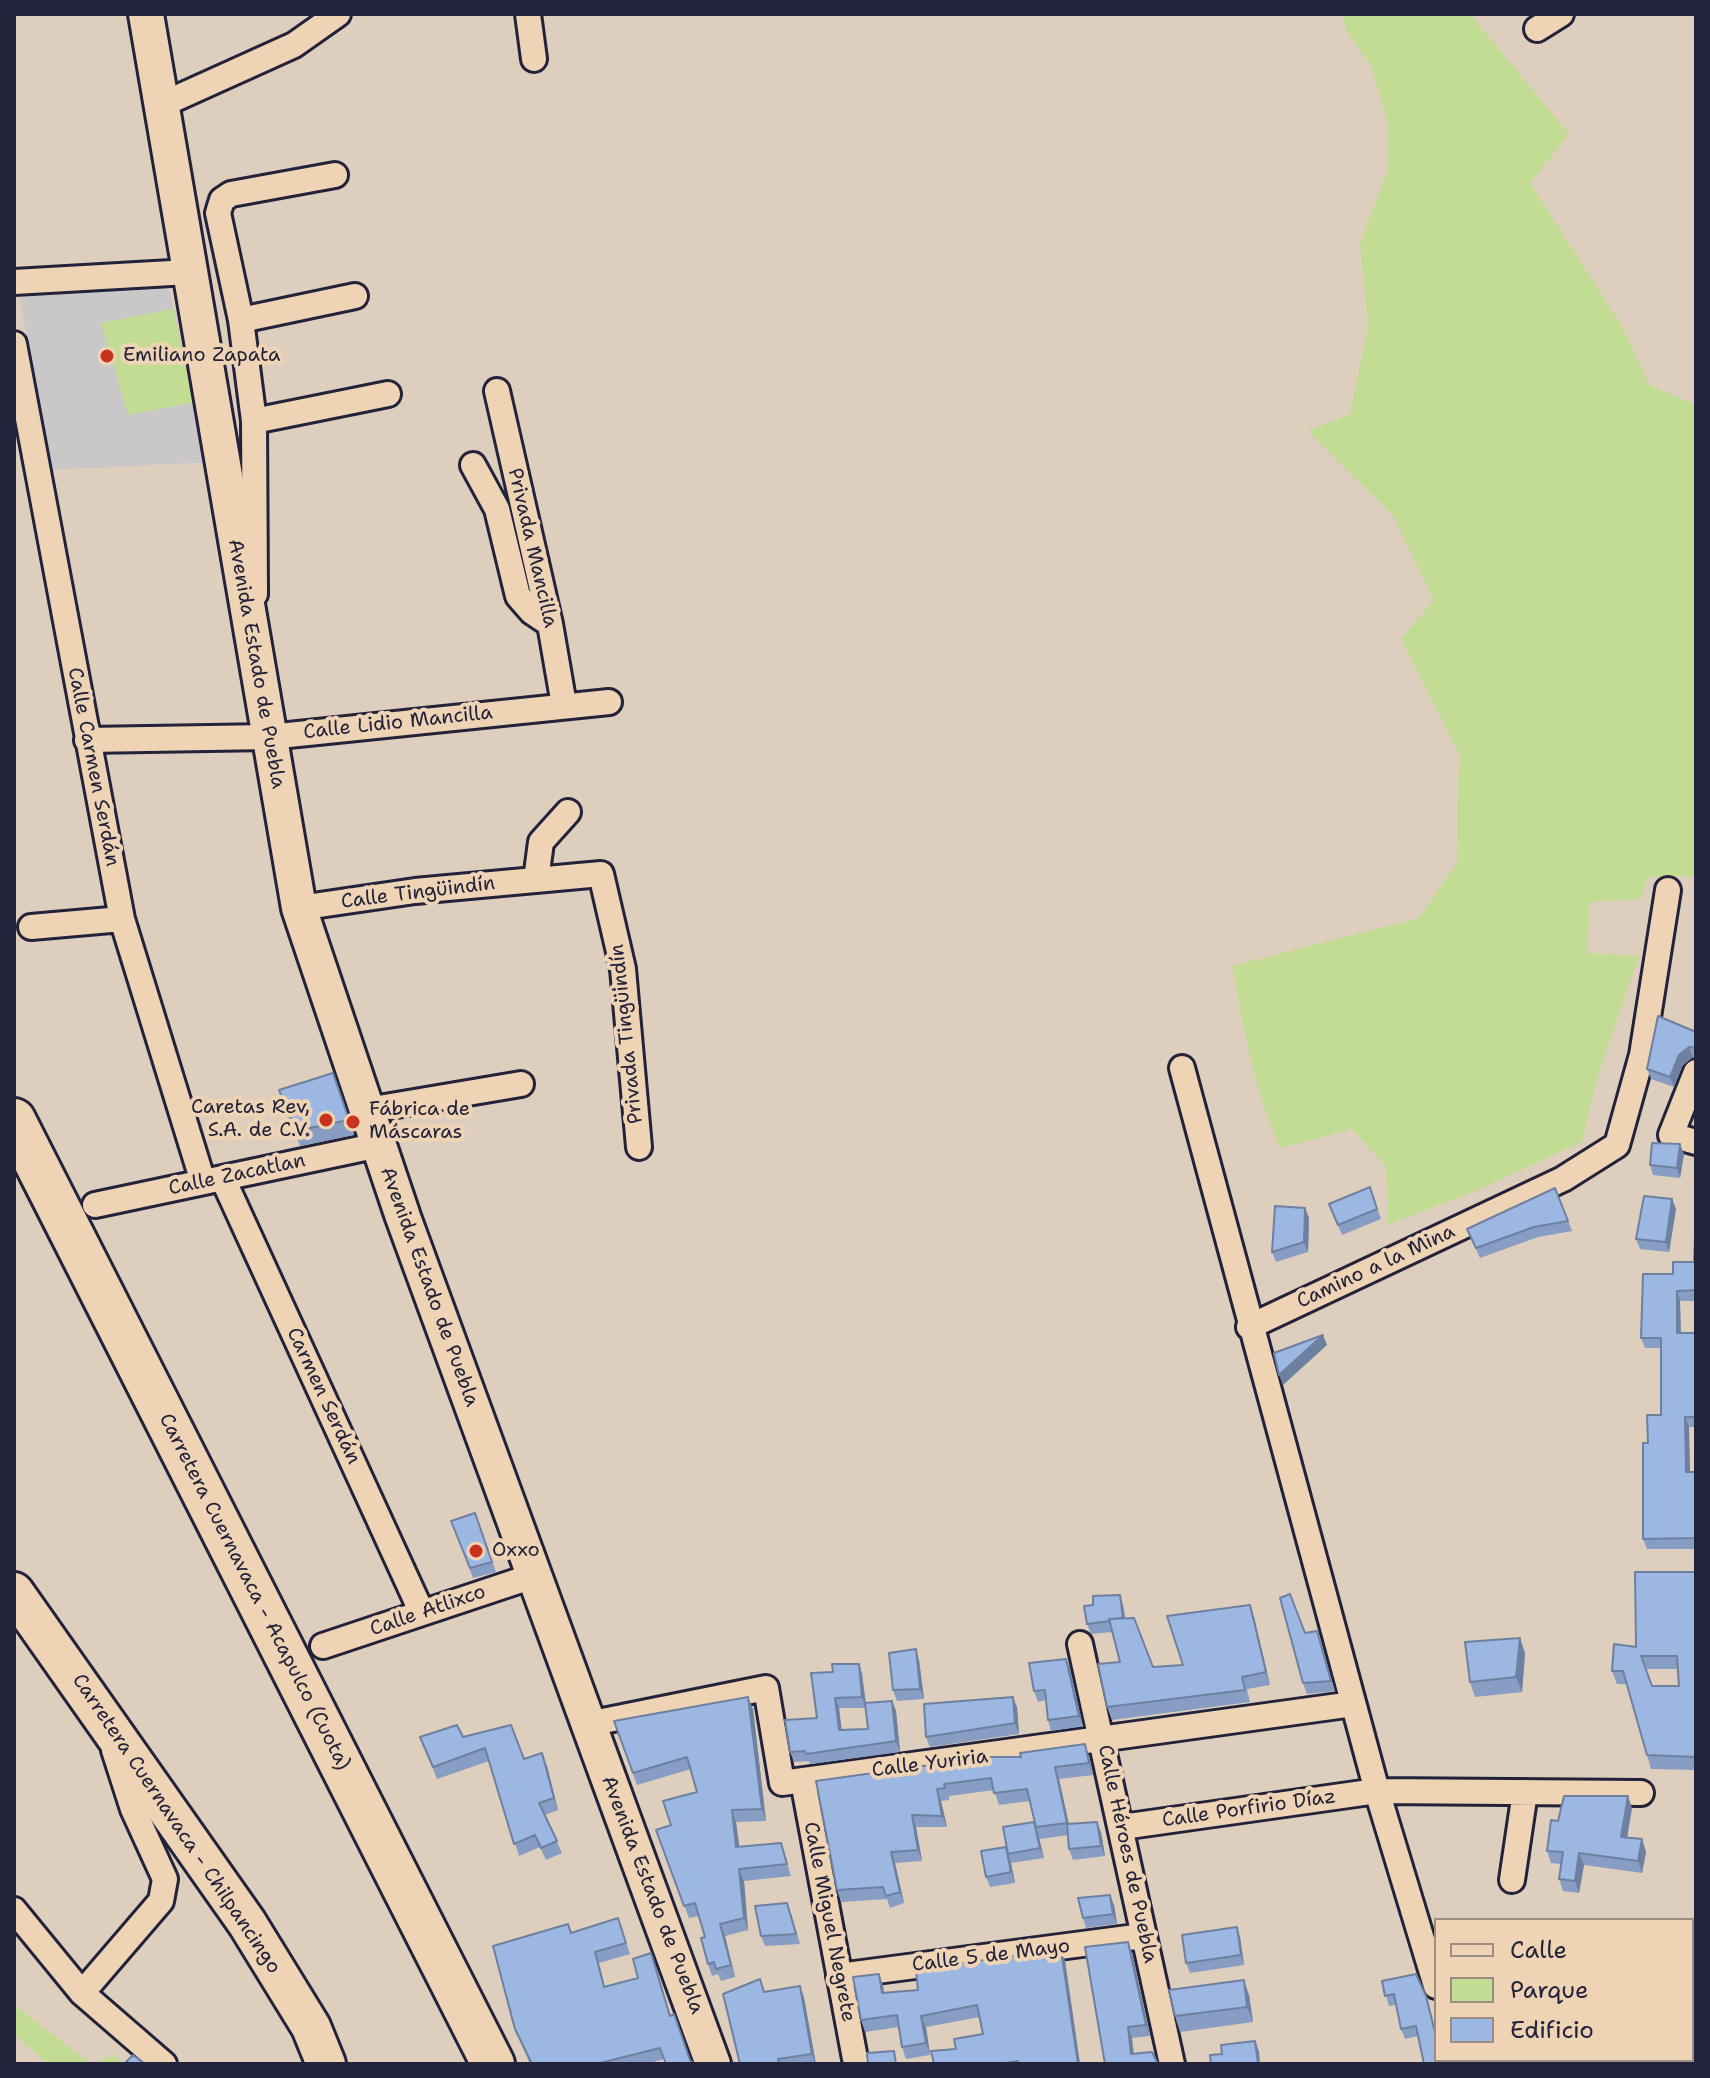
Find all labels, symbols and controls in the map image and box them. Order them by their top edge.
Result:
place label: Emiliano Zapata [123,344,281,368]
marker: Emiliano Zapata [98,347,116,365]
street label: Privada Mancilla [502,466,562,630]
street label: Avenida Estado de Puebla [222,537,290,791]
street label: Calle Carmen Serdán [62,665,124,869]
street label: Calle Lidio Mancilla [302,701,494,745]
street label: Calle Tingüindín [340,872,496,914]
street label: Privada Tingüindín [606,943,648,1125]
place label: Caretas Rev, S.A. de C.V. [191,1096,310,1143]
place label: Fábrica de Máscaras [369,1098,470,1145]
marker: Caretas Rev, S.A. de C.V. [317,1111,335,1129]
marker: Fábrica de Máscaras [344,1113,362,1131]
street label: Calle Zacatlan [166,1149,308,1201]
street label: Avenida Estado de Puebla [374,1164,484,1410]
street label: Camino a la Mina [1293,1220,1459,1314]
street label: Carmen Serdán [281,1324,365,1468]
street label: Carretera Cuernavaca - Acapulco (Cuota) [153,1410,355,1774]
place label: Oxxo [492,1539,540,1563]
marker: Oxxo [467,1542,485,1560]
street label: Calle Atlixco [367,1580,489,1642]
street label: Carretera Cuernavaca - Chilpancingo [66,1670,286,1978]
street label: Calle Héroes de Puebla [1092,1743,1162,1965]
street label: Calle Yuriria [871,1745,989,1783]
street label: Avenida Estado de Puebla [595,1772,709,2018]
street label: Calle Porfirio Díaz [1161,1785,1337,1833]
street label: Calle Miguel Negrete [798,1820,860,2024]
legend [1434,1918,1694,2062]
street label: Calle 5 de Mayo [911,1934,1071,1978]
text: Calle [1510,1934,1567,1966]
text: Parque [1510,1974,1589,2006]
text: Edificio [1510,2014,1594,2046]

